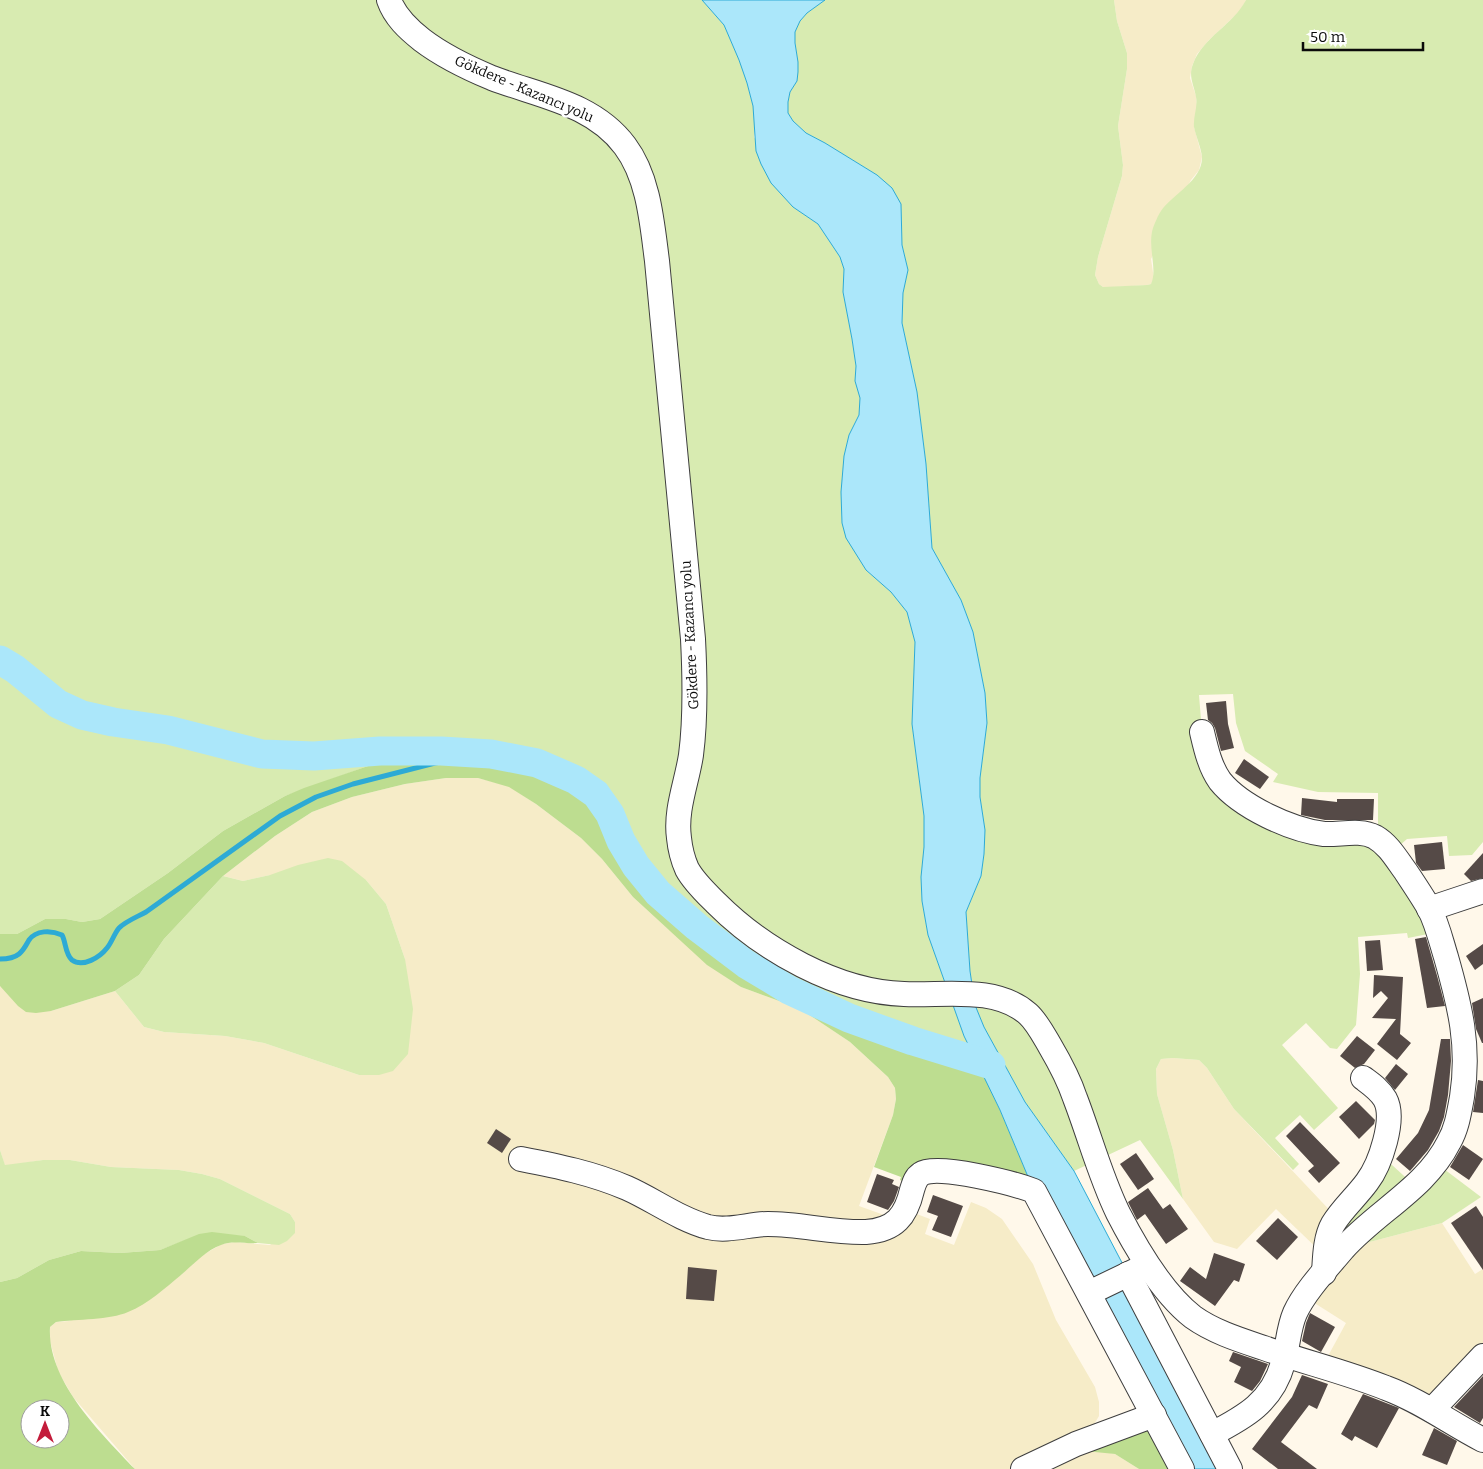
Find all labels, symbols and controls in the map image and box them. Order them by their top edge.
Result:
scale bar [1303,20,1423,52]
text: 50 m [1310,28,1346,46]
street label: Gökdere - Kazancı yolu [452,52,596,126]
street label: Gökdere - Kazancı yolu [678,560,702,710]
north arrow [20,1399,70,1449]
text: K [40,1403,50,1420]

